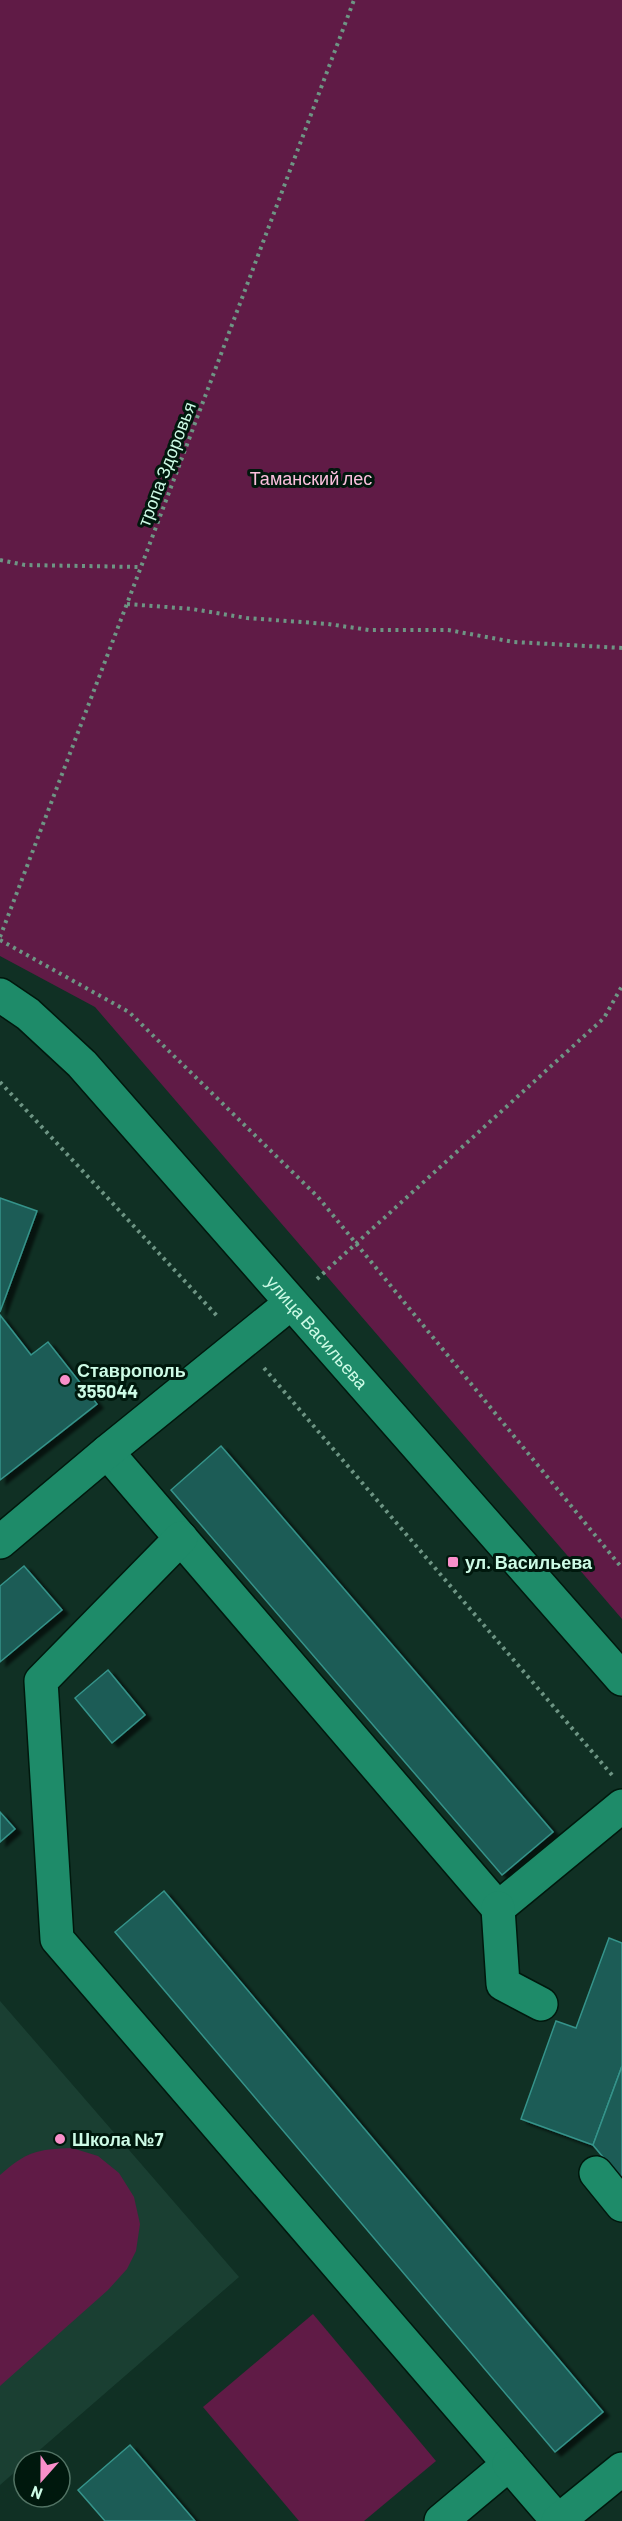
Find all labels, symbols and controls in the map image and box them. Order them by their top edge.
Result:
street label: тропа Здоровья [132,399,200,529]
park label: Таманский лес [250,467,372,489]
street label: улица Васильева [262,1271,374,1394]
place label: Ставрополь 355044 [77,1359,186,1402]
marker: Ставрополь 355044 [58,1373,72,1387]
place label: ул. Васильева [465,1551,593,1573]
marker: ул. Васильева [446,1555,460,1569]
place label: Школа №7 [72,2128,164,2150]
marker: Школа №7 [53,2132,67,2146]
north arrow [12,2449,72,2509]
text: N [28,2483,45,2504]

